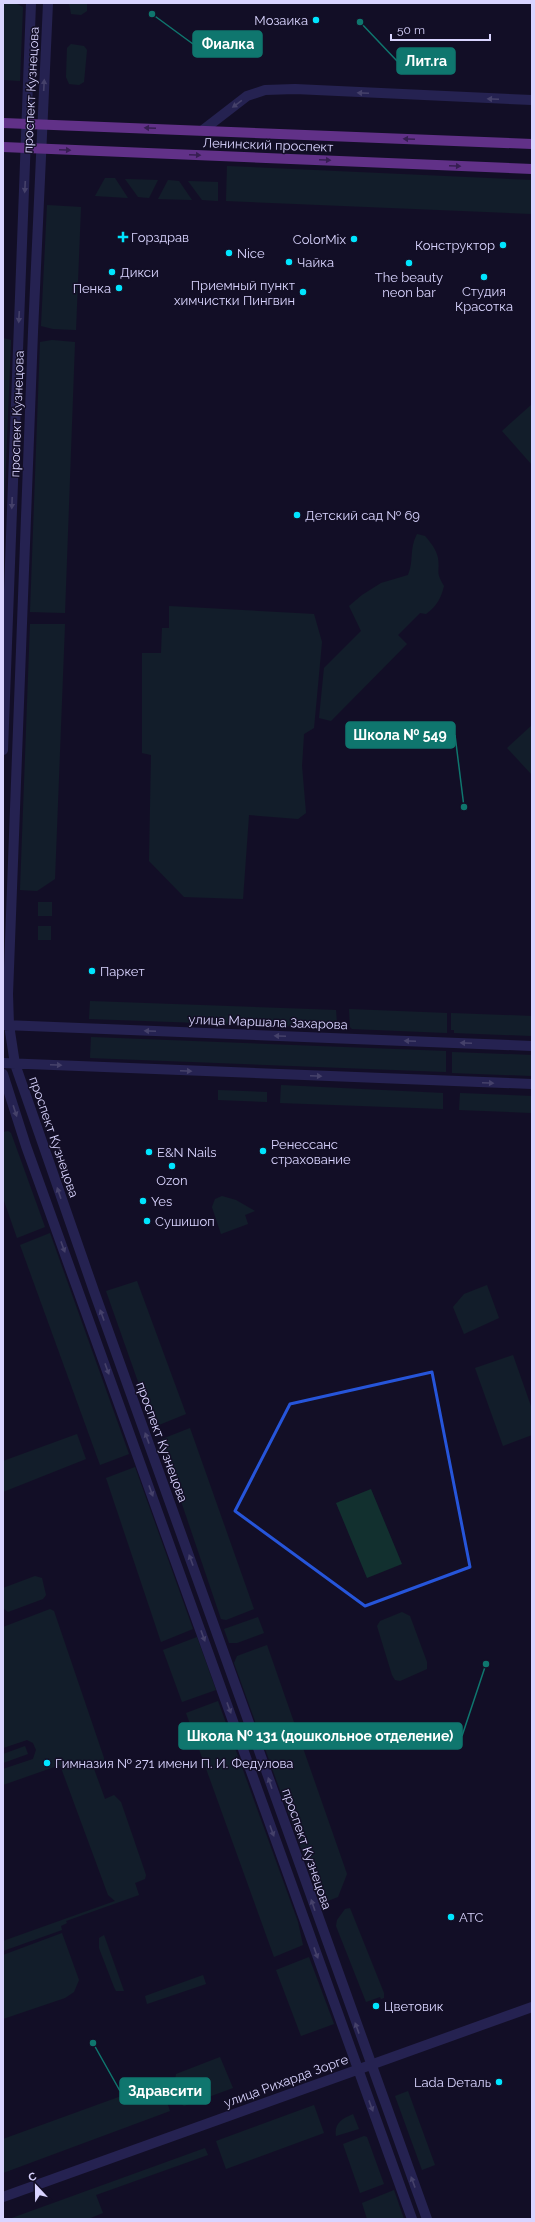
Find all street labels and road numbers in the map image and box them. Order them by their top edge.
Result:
street label: проспект Кузнецова [20,26,42,154]
street label: Ленинский проспект [202,135,334,155]
street label: проспект Кузнецова [7,350,27,478]
street label: улица Маршала Захарова [188,1012,348,1032]
street label: проспект Кузнецова [26,1075,82,1199]
street label: проспект Кузнецова [133,1380,191,1504]
street label: проспект Кузнецова [279,1787,335,1911]
street label: улица Рихарда Зорге [222,2051,351,2110]

